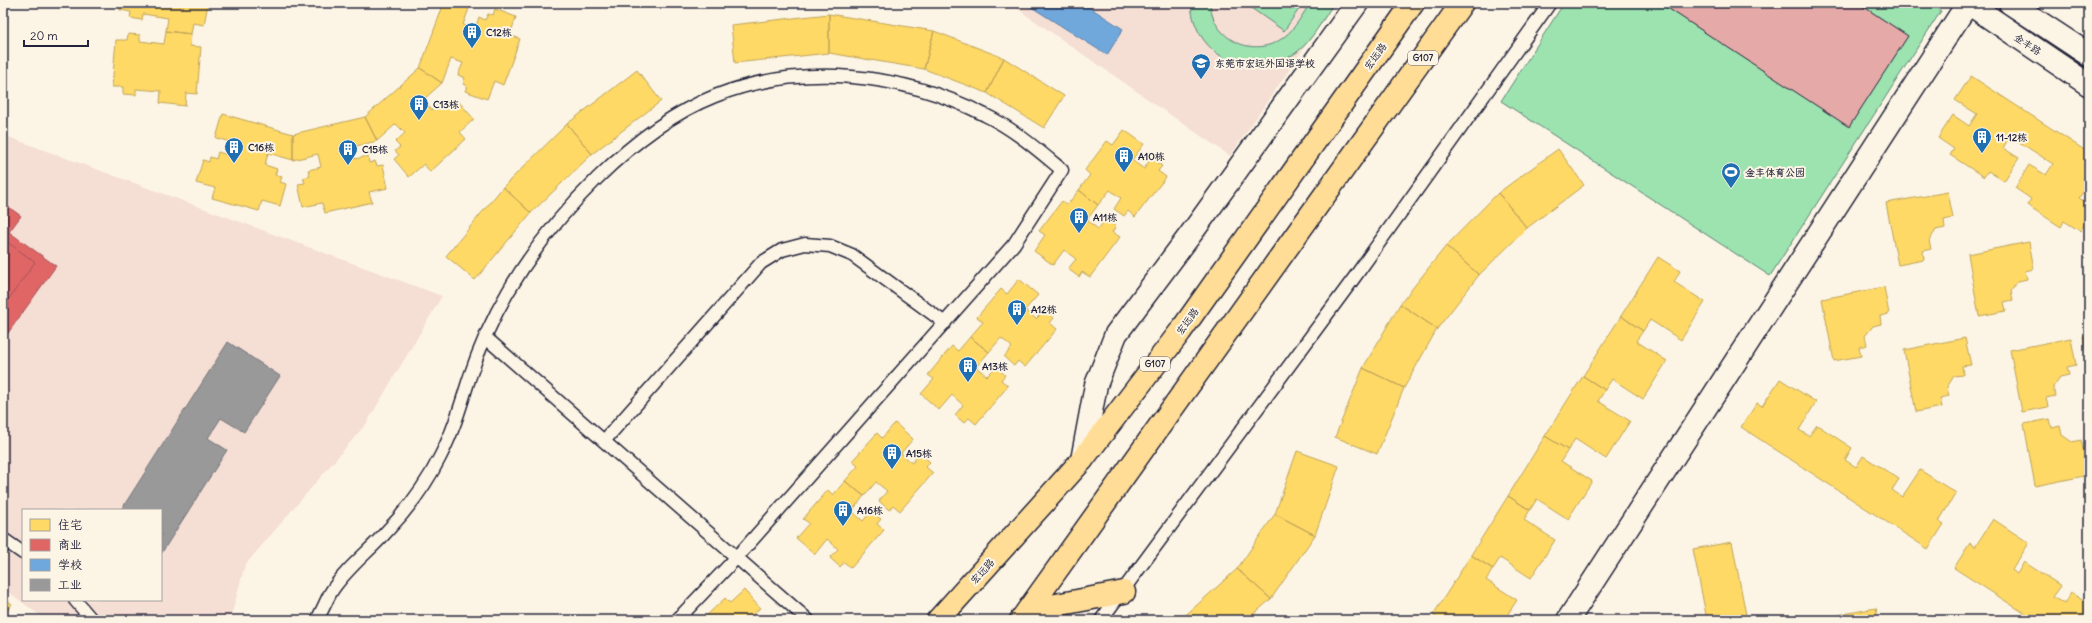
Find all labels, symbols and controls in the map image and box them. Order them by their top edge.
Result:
building icon: C12栋 [461,21,483,49]
scale bar [24,22,88,48]
place label: C12栋 [486,26,512,39]
text: 20 m [30,28,58,43]
street label: 金丰路 [2012,31,2044,58]
street label: 宏远路 [1361,40,1389,72]
road number: G107 [1408,51,1438,65]
school or university icon: 东莞市宏远外国语学校 [1190,52,1212,80]
place label: 东莞市宏远外国语学校 [1215,57,1315,70]
building icon: C13栋 [408,93,430,121]
place label: C13栋 [433,98,459,111]
building icon: 11-12栋 [1971,126,1993,154]
place label: 11-12栋 [1996,131,2027,144]
building icon: C16栋 [223,136,245,164]
building icon: C15栋 [337,138,359,166]
place label: C16栋 [248,141,274,154]
place label: C15栋 [362,143,388,156]
building icon: A10栋 [1113,145,1135,173]
place label: A10栋 [1138,150,1165,163]
sports icon: 金丰体育公园 [1720,161,1742,189]
place label: 金丰体育公园 [1745,166,1805,179]
building icon: A11栋 [1068,206,1090,234]
place label: A11栋 [1093,211,1117,224]
building icon: A12栋 [1006,298,1028,326]
place label: A12栋 [1031,303,1057,316]
street label: 宏远路 [1173,305,1201,337]
building icon: A13栋 [957,355,979,383]
road number: G107 [1140,357,1170,371]
place label: A13栋 [982,360,1008,373]
building icon: A15栋 [881,442,903,470]
place label: A15栋 [906,447,932,460]
building icon: A16栋 [832,499,854,527]
place label: A16栋 [857,504,883,517]
legend [22,509,162,601]
text: 住宅 [58,517,82,532]
text: 商业 [58,537,82,552]
street label: 宏远路 [968,556,997,587]
text: 学校 [58,557,82,572]
text: 工业 [58,577,82,592]

